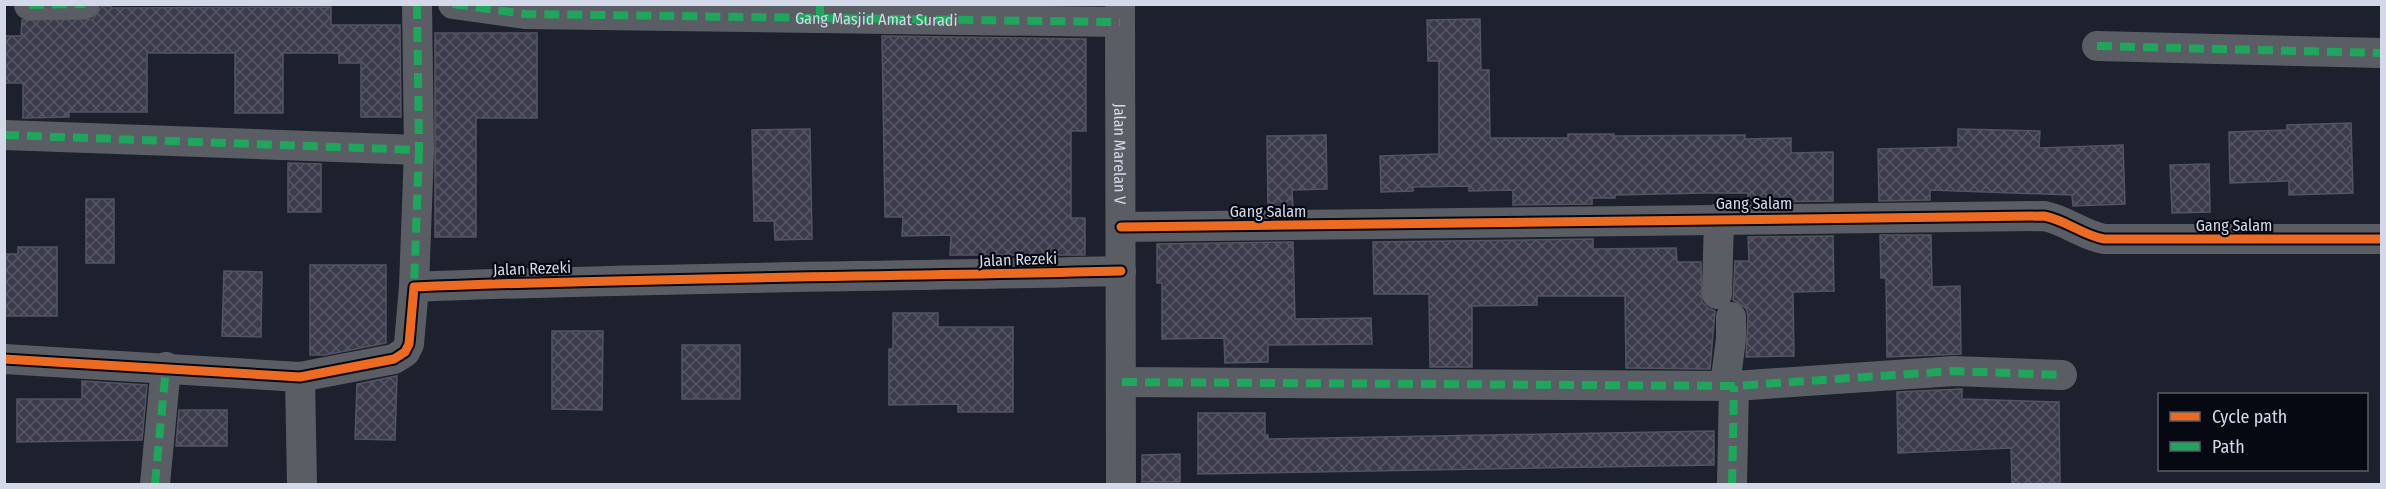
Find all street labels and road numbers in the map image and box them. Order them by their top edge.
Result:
street label: Gang Masjid Amat Suradi [795,9,958,30]
street label: Jalan Marelan V [1110,104,1129,205]
street label: Gang Salam [1716,194,1792,213]
street label: Gang Salam [1230,202,1306,221]
street label: Gang Salam [2196,216,2272,235]
street label: Jalan Rezeki [979,249,1057,270]
street label: Jalan Rezeki [493,258,571,279]

